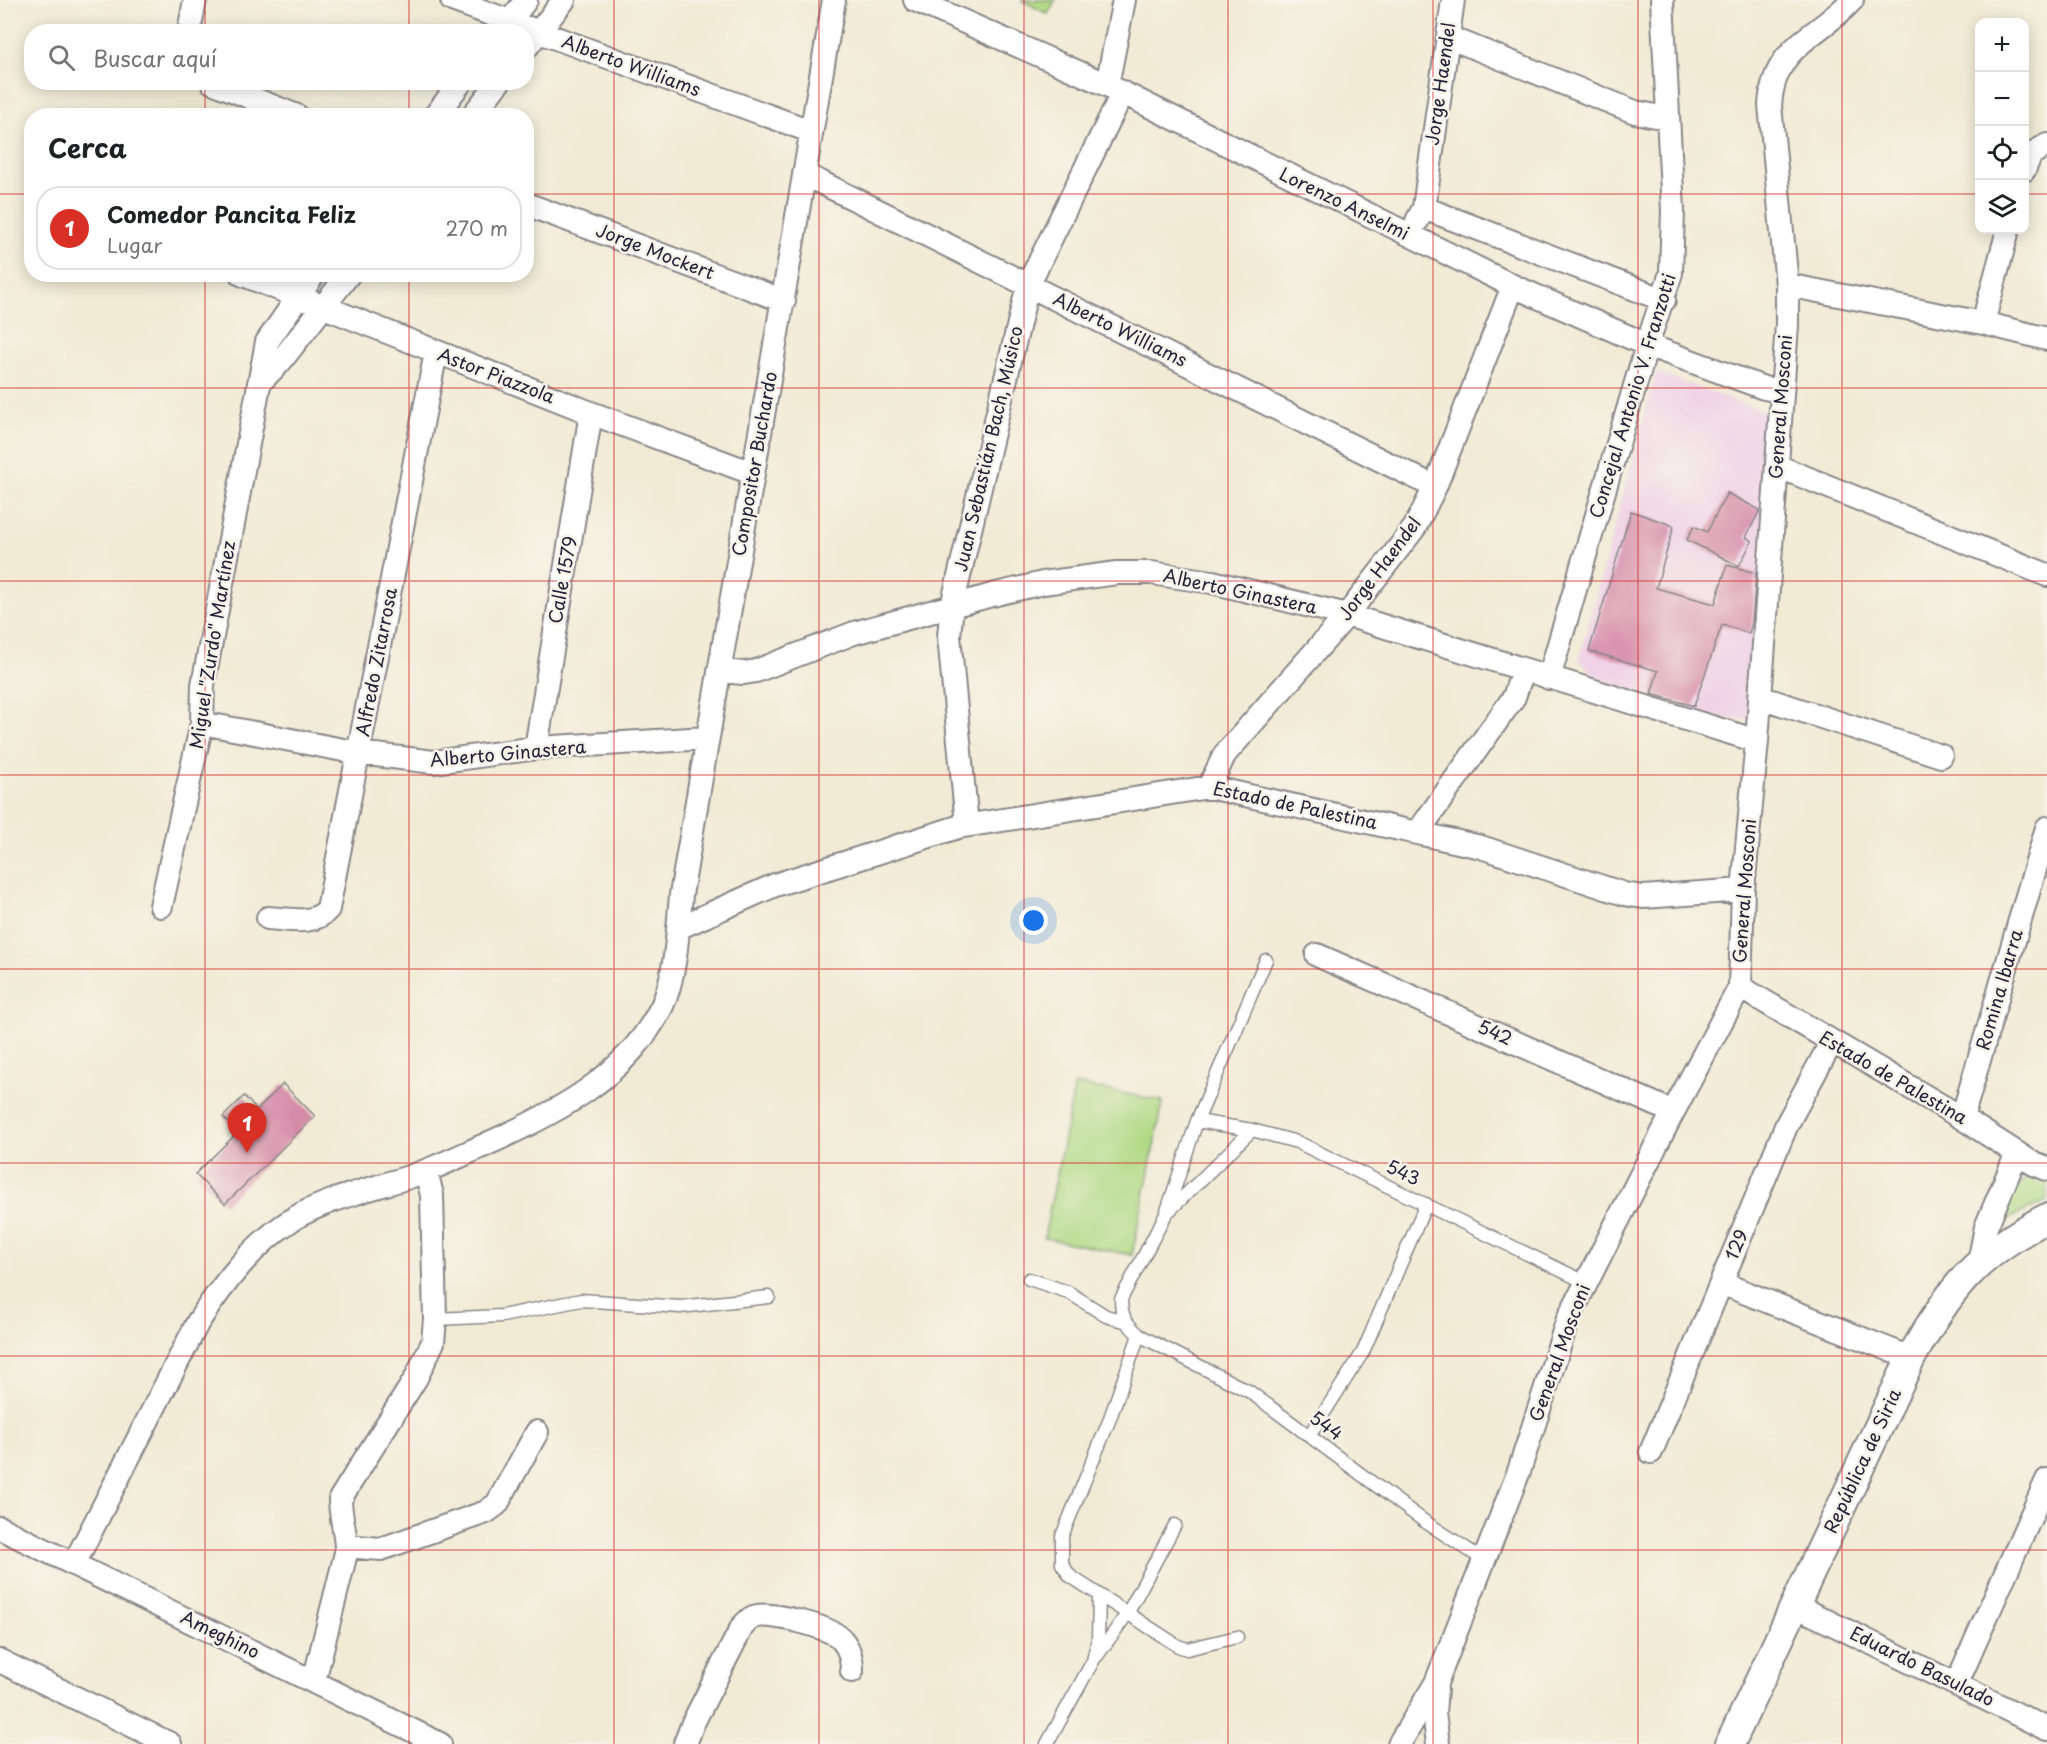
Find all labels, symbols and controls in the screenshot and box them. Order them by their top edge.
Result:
map controls [1975,18,2029,234]
button: + [1975,18,2029,72]
street label: Jorge Haendel [1418,21,1461,147]
search box [24,24,534,90]
street label: Alberto Williams [558,27,705,102]
icon: search [45,41,78,74]
text: Buscar aquí [93,41,217,74]
button: − [1975,72,2029,126]
button: locate [1975,126,2029,180]
text: Cerca [48,128,127,167]
street label: Lorenzo Anselmi [1275,160,1414,246]
button: layers [1975,180,2029,234]
text: Comedor Pancita Feliz [107,197,356,230]
text: 1 [65,213,74,243]
text: 270 m [445,213,508,243]
street label: Jorge Mockert [592,216,719,286]
text: Lugar [107,230,162,260]
street label: Concejal Antonio V. Franzotti [1581,270,1682,521]
street label: Alberto Williams [1049,285,1192,373]
street label: Juan Sebastián Bach, Músico [946,323,1029,574]
street label: General Mosconi [1761,334,1798,480]
street label: Astor Piazzola [434,340,560,410]
street label: Compositor Buchardo [724,369,783,558]
street label: Jorge Haendel [1331,511,1427,626]
street label: Calle 1579 [541,534,583,626]
street label: Miguel "Zurdo" Martínez [182,538,241,751]
street label: Alberto Ginastera [1161,561,1320,620]
street label: Alfredo Zitarrosa [348,584,403,738]
street label: Alberto Ginastera [429,732,587,773]
street label: Estado de Palestina [1211,774,1381,835]
street label: General Mosconi [1725,818,1762,964]
your location [1019,906,1048,935]
street label: Romina Ibarra [1968,925,2029,1053]
street label: 542 [1474,1012,1517,1051]
street label: Estado de Palestina [1815,1023,1973,1131]
pin: 1 [228,1104,266,1153]
street label: 543 [1382,1152,1425,1191]
street label: 129 [1717,1225,1754,1264]
street label: General Mosconi [1521,1280,1596,1425]
street label: República de Siria [1816,1383,1907,1537]
street label: 544 [1305,1403,1349,1446]
street label: Ameghino [177,1603,265,1664]
street label: Eduardo Basulado [1846,1619,1999,1712]

